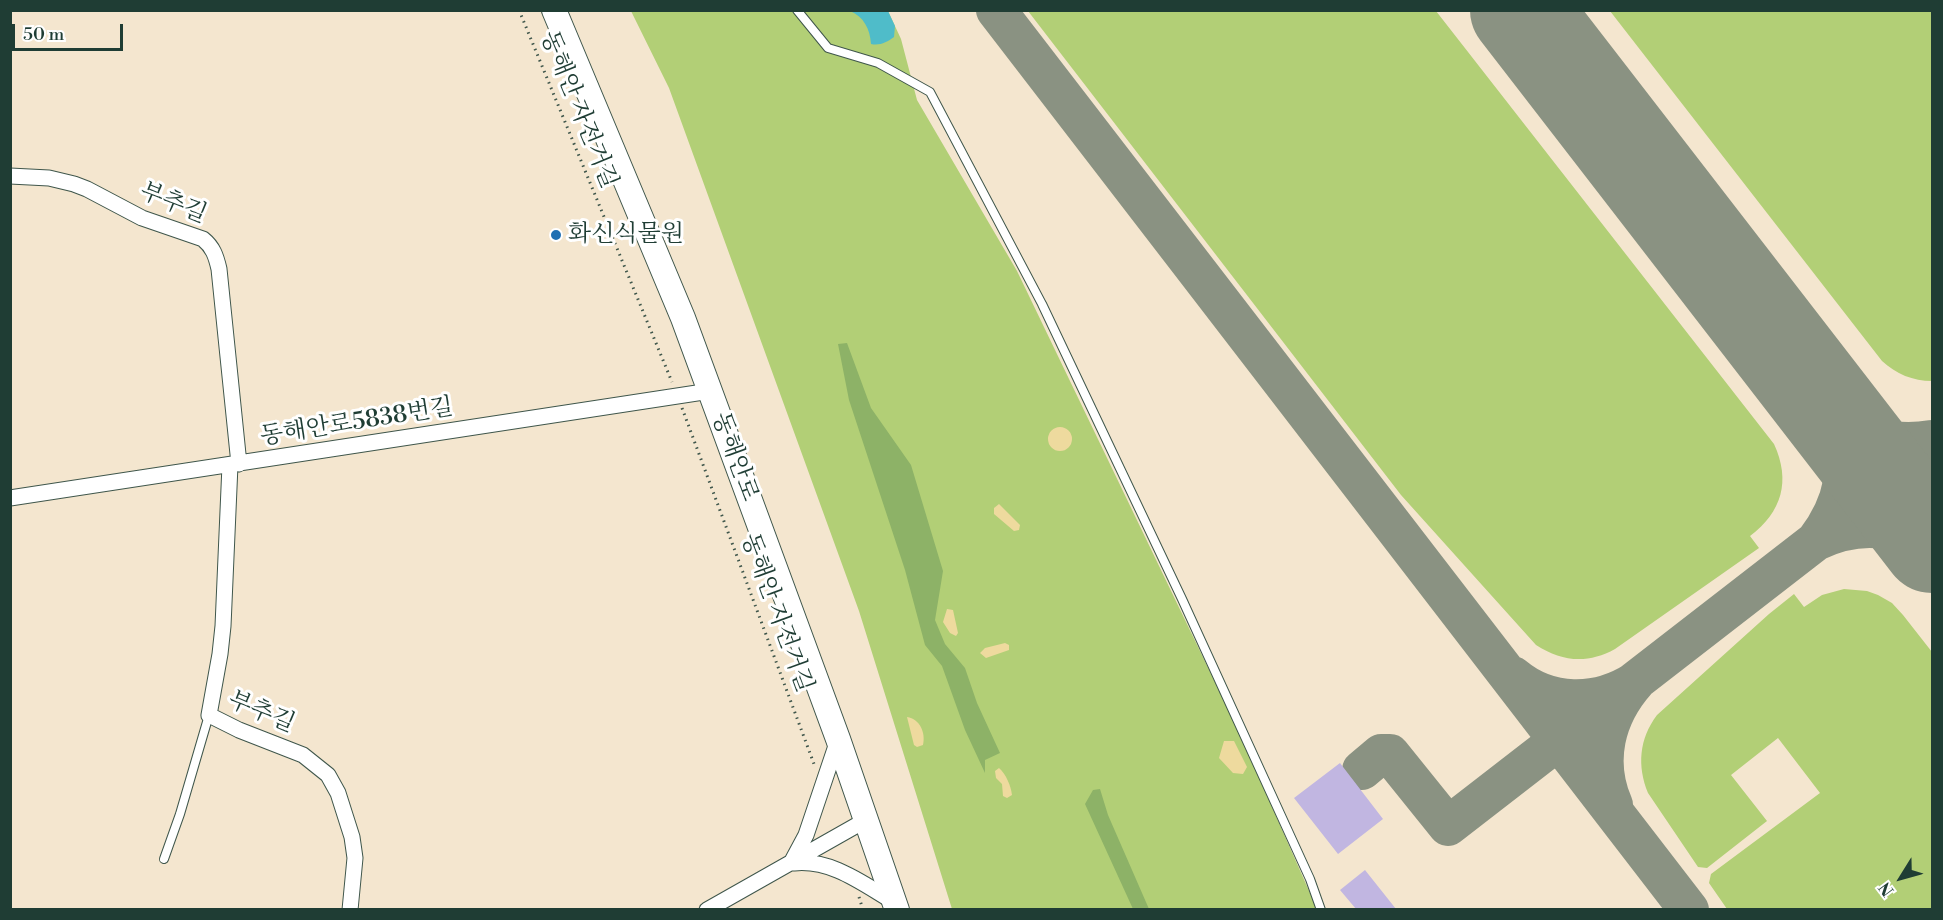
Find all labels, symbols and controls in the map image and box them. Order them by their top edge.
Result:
scale bar [15,12,126,50]
text: 50 m [23,23,64,46]
street label: 동해안 자전거길 [533,27,623,193]
street label: 부추길 [135,178,211,230]
place label: 화신식물원 [568,221,684,249]
marker: 화신식물원 [549,228,563,242]
street label: 동해안로5838번길 [258,394,456,452]
street label: 동해안로 [705,409,763,505]
street label: 동해안 자전거길 [734,530,818,696]
street label: 부추길 [223,686,299,740]
north arrow [1871,848,1931,908]
text: N [1875,878,1898,900]

